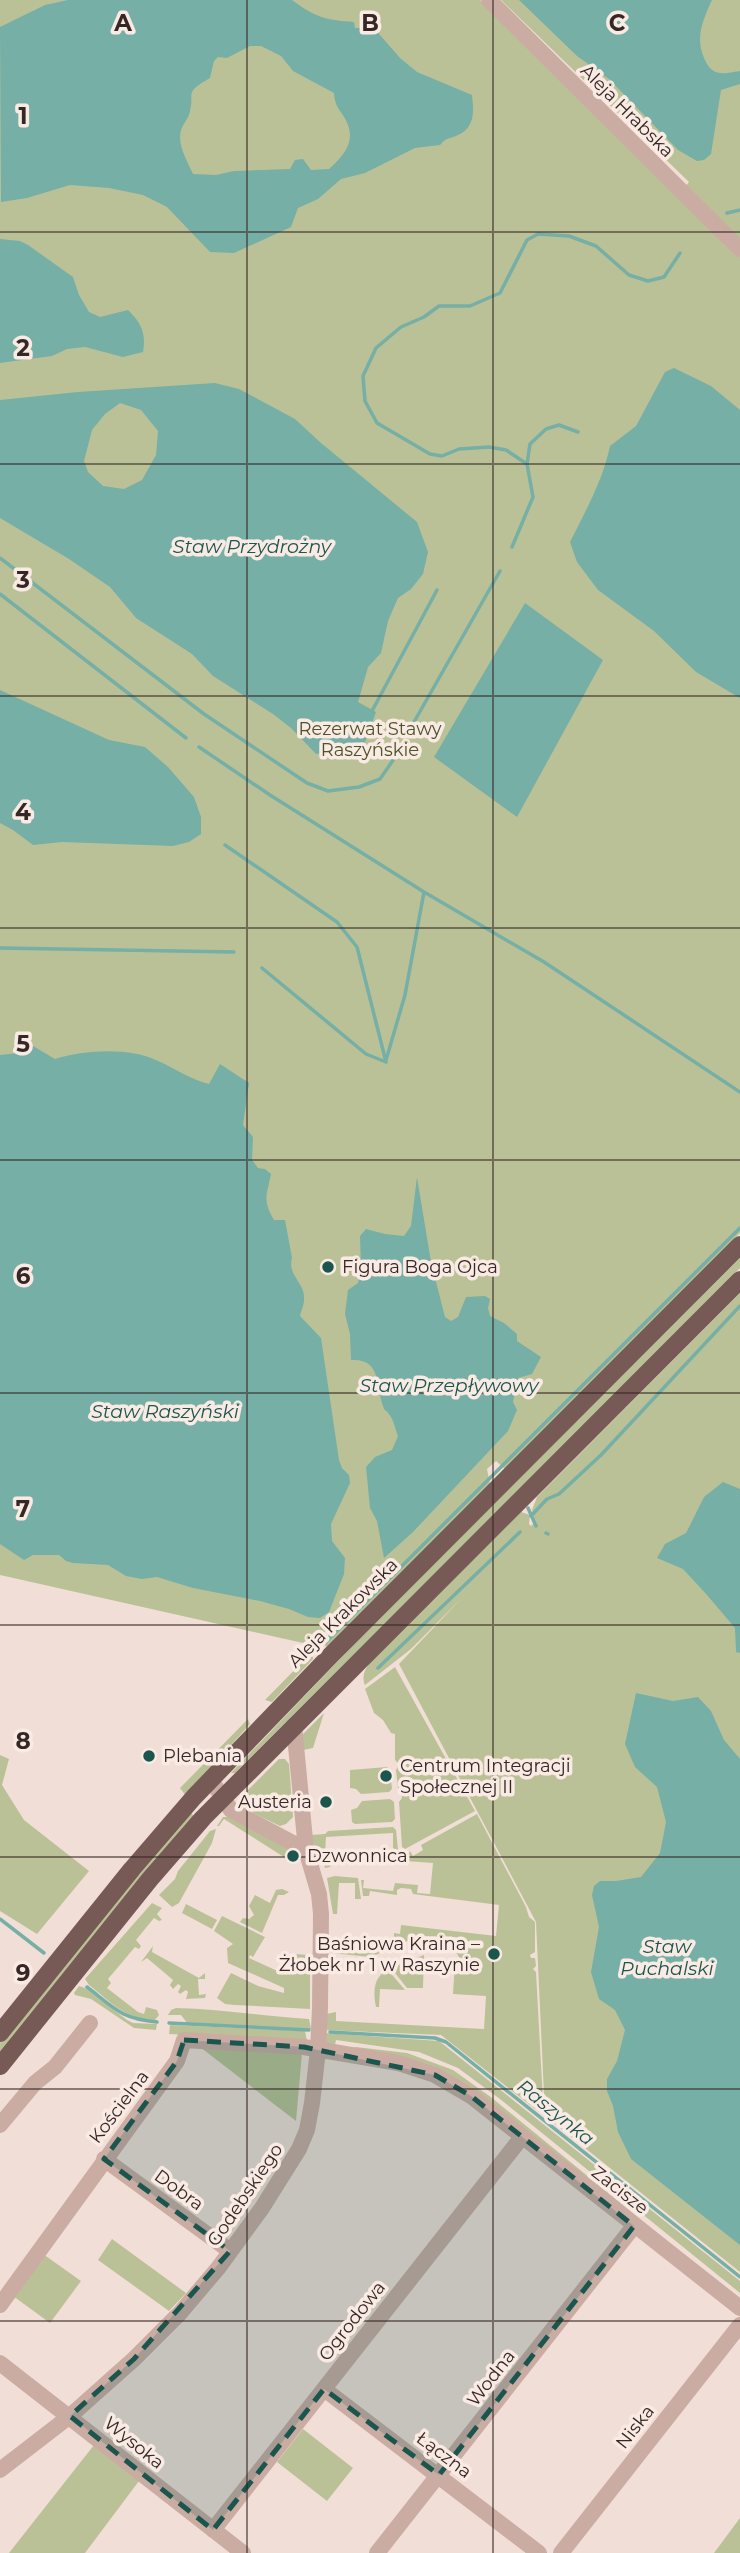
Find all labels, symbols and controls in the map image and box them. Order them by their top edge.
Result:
text: A [113,9,132,37]
text: B [361,9,379,37]
text: C [609,9,626,37]
street label: Aleja Hrabska [576,60,678,162]
text: 1 [18,102,28,130]
text: 2 [16,334,30,362]
water label: Staw Przydrożny [173,535,333,558]
text: 3 [15,566,30,594]
park label: Rezerwat Stawy Raszyńskie [298,718,442,761]
text: 4 [15,798,31,826]
text: 5 [16,1030,30,1058]
place label: Figura Boga Ojca [342,1256,498,1278]
marker: Figura Boga Ojca [320,1259,336,1275]
text: 6 [16,1262,31,1290]
water label: Staw Przepływowy [359,1374,540,1397]
water label: Staw Raszyński [91,1400,240,1423]
text: 7 [16,1495,30,1523]
street label: Aleja Krakowska [284,1554,402,1672]
text: 8 [15,1727,31,1755]
place label: Plebania [163,1745,242,1767]
marker: Plebania [141,1748,157,1764]
place label: Centrum Integracji Społecznej II [400,1755,571,1798]
marker: Centrum Integracji Społecznej II [378,1768,394,1784]
place label: Austeria [238,1791,312,1813]
marker: Austeria [318,1794,334,1810]
place label: Dzwonnica [307,1845,408,1867]
marker: Dzwonnica [285,1848,301,1864]
place label: Baśniowa Kraina – Żłobek nr 1 w Raszynie [279,1933,480,1976]
water label: Staw Puchalski [620,1935,715,1980]
marker: Baśniowa Kraina – Żłobek nr 1 w Raszynie [486,1946,502,1962]
text: 9 [16,1959,30,1987]
street label: Kościelna [84,2066,154,2148]
water label: Raszynka [513,2074,599,2150]
street label: Godebskiego [203,2139,287,2251]
street label: Zacisze [587,2161,653,2219]
street label: Dobra [150,2165,208,2215]
street label: Ogrodowa [314,2277,390,2365]
street label: Wodna [462,2346,520,2410]
street label: Niska [611,2401,659,2453]
street label: Wysoka [100,2412,168,2474]
street label: Łączna [412,2427,476,2483]

